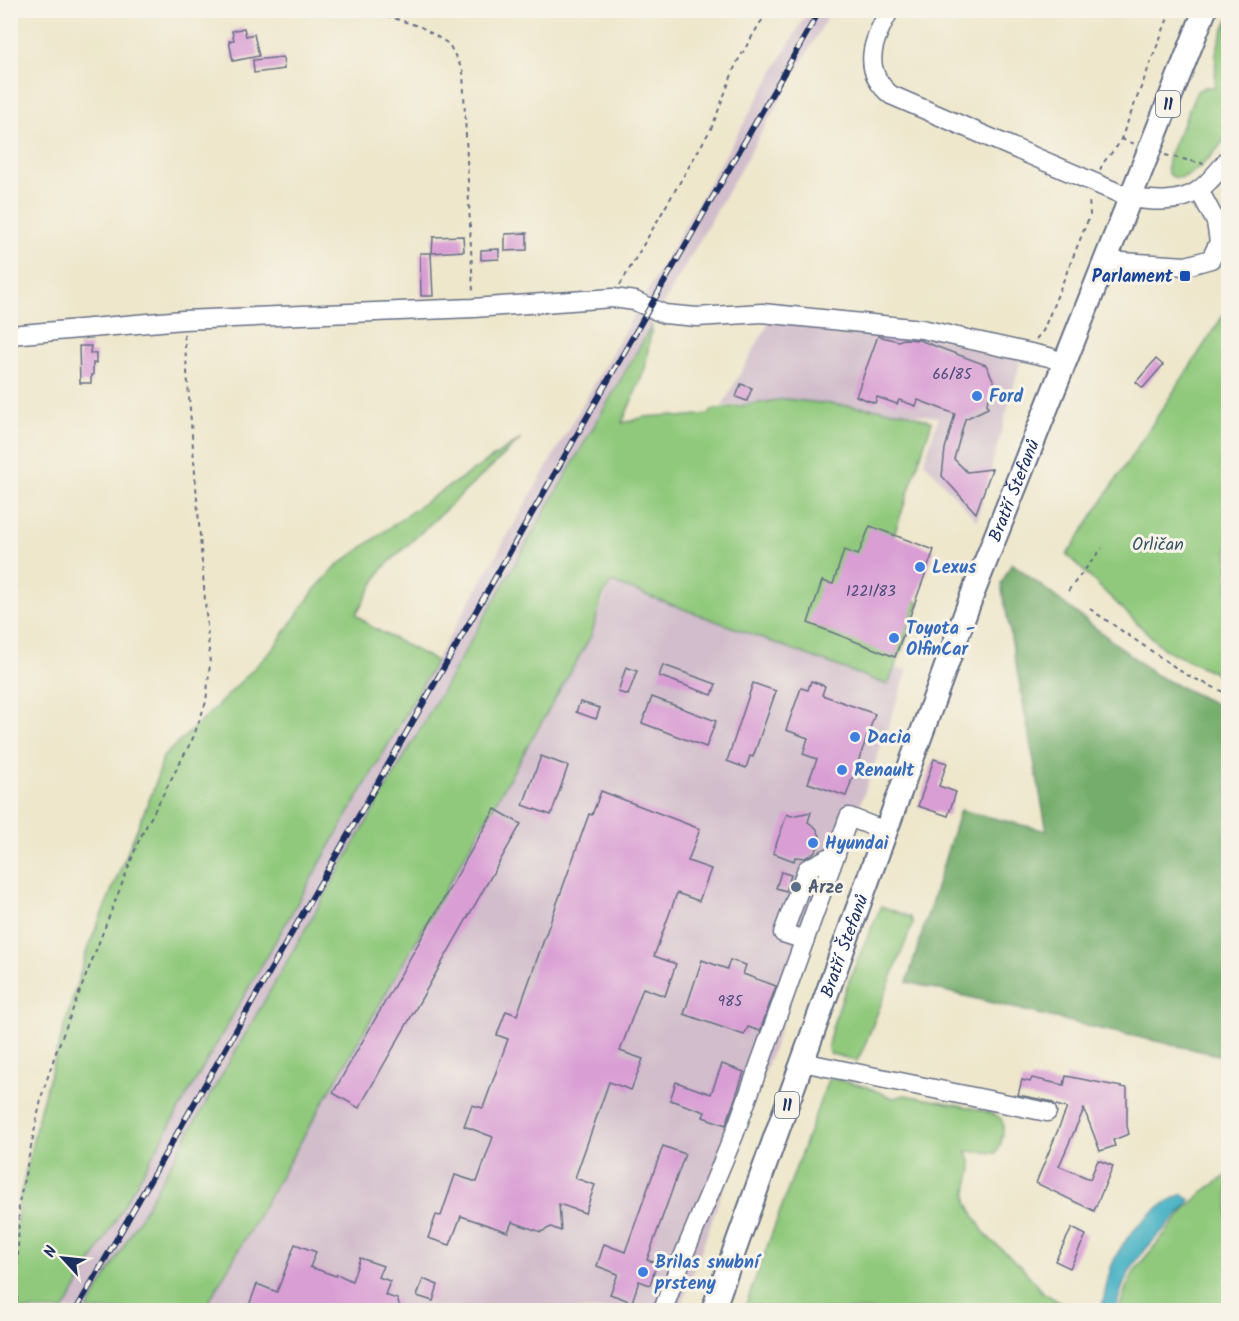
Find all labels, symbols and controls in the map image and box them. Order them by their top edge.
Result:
road number: 11 [1156,91,1180,117]
place label: Parlament [1092,263,1174,292]
marker: Parlament [1178,269,1192,283]
house number: 66/85 [932,363,972,387]
place label: Ford [989,383,1023,412]
marker: Ford [970,389,984,403]
street label: Bratří Štefanů [982,435,1049,547]
park label: Orličan [1132,531,1184,560]
place label: Lexus [932,554,977,583]
marker: Lexus [913,560,927,574]
house number: 1221/83 [846,580,896,604]
place label: Toyota - OlfinCar [906,615,975,665]
marker: Toyota - OlfinCar [887,631,901,645]
place label: Dacia [867,724,911,753]
marker: Dacia [848,730,862,744]
place label: Renault [854,757,915,786]
marker: Renault [835,763,849,777]
place label: Hyundai [825,830,889,859]
marker: Hyundai [806,836,820,850]
place label: Arze [808,874,843,903]
marker: Arze [789,880,803,894]
street label: Bratří Štefanů [814,890,878,1002]
house number: 985 [718,990,743,1014]
road number: 11 [775,1092,799,1118]
north arrow [33,1228,93,1288]
text: N [38,1242,64,1262]
place label: Brilas snubní prsteny [654,1249,762,1299]
marker: Brilas snubní prsteny [636,1265,650,1279]

